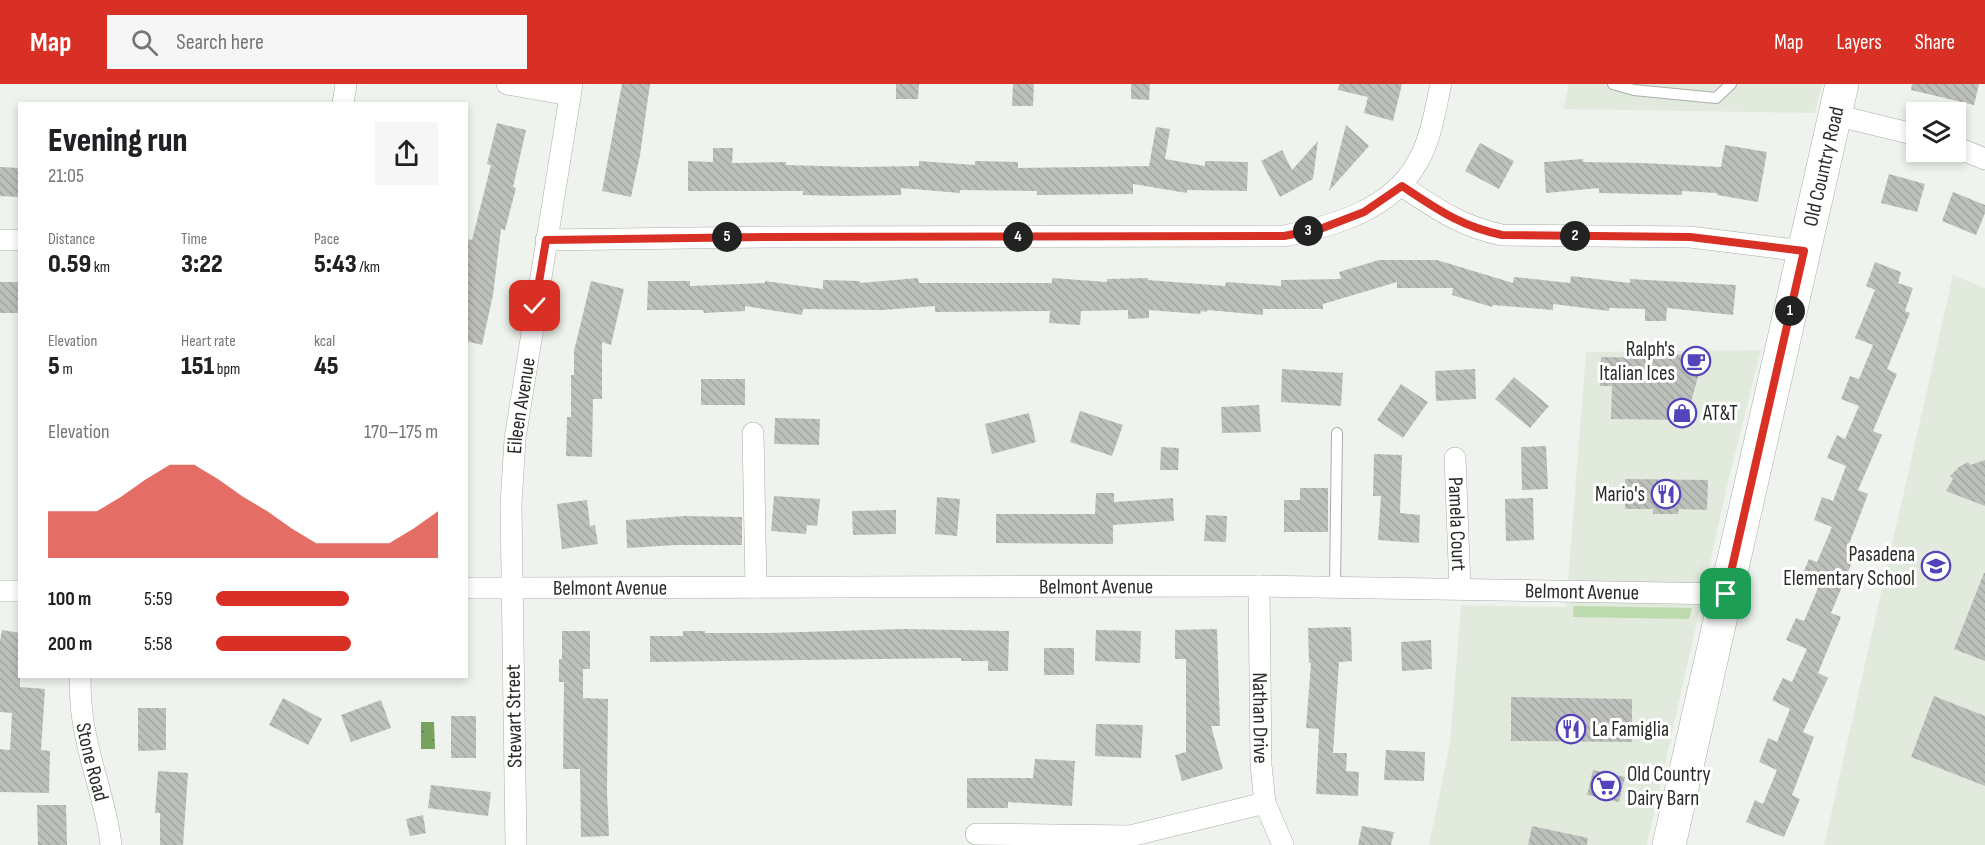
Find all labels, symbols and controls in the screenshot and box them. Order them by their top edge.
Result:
search box [107,15,527,69]
text: Map [30,26,71,59]
icon: search [128,26,161,59]
text: Search here [176,29,264,56]
text: Map [1774,30,1803,55]
text: Layers [1836,30,1882,55]
text: Share [1915,30,1955,55]
map controls [1906,102,1966,162]
button: layers [1906,102,1966,162]
street label: Old Country Road [1798,104,1849,229]
text: Evening run [48,121,188,161]
button: share [375,122,438,185]
text: 21:05 [48,164,84,188]
pin: 3 [1293,216,1323,246]
text: 3 [1304,221,1312,240]
pin: 2 [1560,221,1590,251]
pin: 5 [712,222,742,252]
pin: 4 [1003,222,1033,252]
text: 2 [1571,226,1579,245]
text: 5 [723,227,731,246]
text: 4 [1014,227,1022,246]
text: Distance [48,230,95,249]
text: Time [181,230,207,249]
text: Pace [314,230,339,249]
text: 0.59 [48,249,91,280]
text: 3:22 [181,249,223,280]
text: 5:43 [314,249,357,280]
text: km [91,258,110,277]
text: /km [357,258,380,277]
pin [509,280,560,331]
icon: check [518,289,551,322]
pin: 1 [1775,296,1805,326]
text: 1 [1787,301,1793,320]
text: Elevation [48,332,97,351]
text: Heart rate [181,332,236,351]
text: kcal [314,332,335,351]
place label: Ralph's Italian Ices [1599,337,1675,386]
cafe icon: Ralph's Italian Ices [1680,345,1712,377]
text: 5 [48,351,60,382]
text: 151 [181,351,214,382]
text: 45 [314,351,339,382]
street label: Eileen Avenue [502,356,540,454]
text: m [60,360,73,379]
text: bpm [214,360,240,379]
shop icon: AT&T [1666,397,1698,429]
place label: AT&T [1702,401,1738,426]
text: Elevation [48,420,110,444]
text: 170–175 m [364,420,438,444]
street label: Pamela Court [1443,476,1472,571]
restaurant icon: Mario's [1650,478,1682,510]
place label: Mario's [1595,482,1645,507]
place label: Pasadena Elementary School [1783,542,1915,591]
school or university icon: Pasadena Elementary School [1920,550,1952,582]
pin [1700,568,1751,619]
street label: Belmont Avenue [1039,574,1153,599]
street label: Belmont Avenue [553,575,667,600]
icon: arrive [1709,577,1742,610]
street label: Belmont Avenue [1525,578,1639,605]
text: 100 m [48,587,91,611]
text: 5:59 [144,587,173,611]
text: 200 m [48,632,92,656]
text: 5:58 [144,632,173,656]
street label: Stewart Street [501,664,527,768]
street label: Nathan Drive [1247,672,1273,764]
restaurant icon: La Famiglia [1555,713,1587,745]
place label: La Famiglia [1592,717,1669,742]
street label: Stone Road [71,721,114,804]
place label: Old Country Dairy Barn [1627,762,1711,811]
supermarket icon: Old Country Dairy Barn [1590,770,1622,802]

